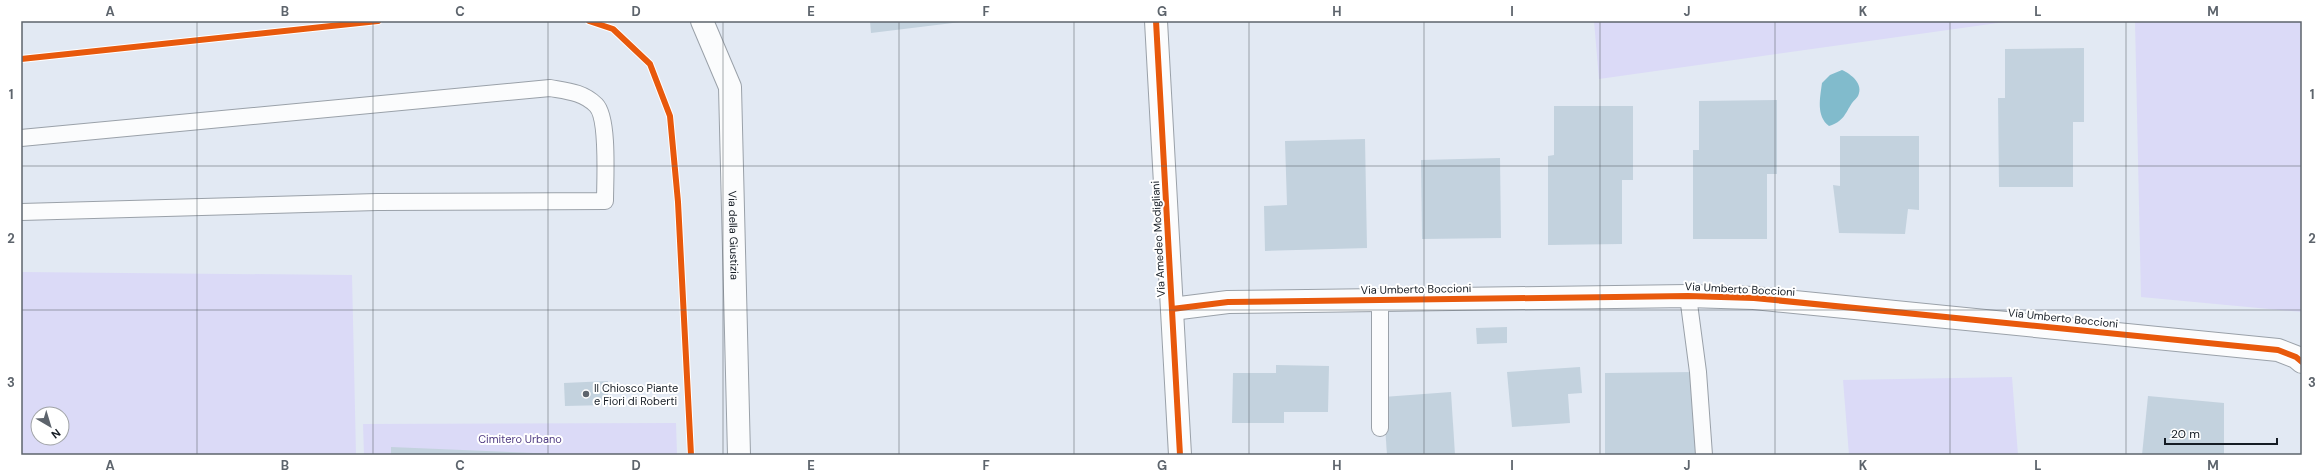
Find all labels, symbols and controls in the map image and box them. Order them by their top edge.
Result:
text: A [105,3,115,20]
text: B [281,3,289,20]
text: C [455,3,465,20]
text: D [631,3,641,20]
text: E [807,3,815,20]
text: F [982,3,990,20]
text: G [1157,3,1167,20]
text: H [1332,3,1342,20]
text: I [1510,3,1514,20]
text: J [1683,3,1691,20]
text: K [1859,3,1868,20]
text: L [2034,3,2042,20]
text: M [2207,3,2219,20]
text: 1 [9,86,13,103]
text: 1 [2310,86,2314,103]
street label: Via Amedeo Modigliani [1148,181,1168,297]
street label: Via della Giustizia [726,191,742,280]
text: 2 [7,230,15,247]
text: 2 [2308,230,2316,247]
street label: Via Umberto Boccioni [1684,279,1796,299]
street label: Via Umberto Boccioni [1361,281,1471,297]
street label: Via Umberto Boccioni [2007,305,2119,331]
text: 3 [7,374,15,391]
text: 3 [2308,374,2316,391]
place label: Il Chiosco Piante e Fiori di Roberti [594,381,678,408]
marker: Il Chiosco Piante e Fiori di Roberti [581,389,591,399]
north arrow [30,406,70,446]
scale bar [2165,420,2277,446]
text: N [49,426,64,442]
text: 20 m [2171,426,2200,442]
park label: Cimitero Urbano [478,432,562,446]
text: A [105,457,115,474]
text: B [281,457,289,474]
text: C [455,457,465,474]
text: D [631,457,641,474]
text: E [807,457,815,474]
text: F [982,457,990,474]
text: G [1157,457,1167,474]
text: H [1332,457,1342,474]
text: I [1510,457,1514,474]
text: J [1683,457,1691,474]
text: K [1859,457,1868,474]
text: L [2034,457,2042,474]
text: M [2207,457,2219,474]

